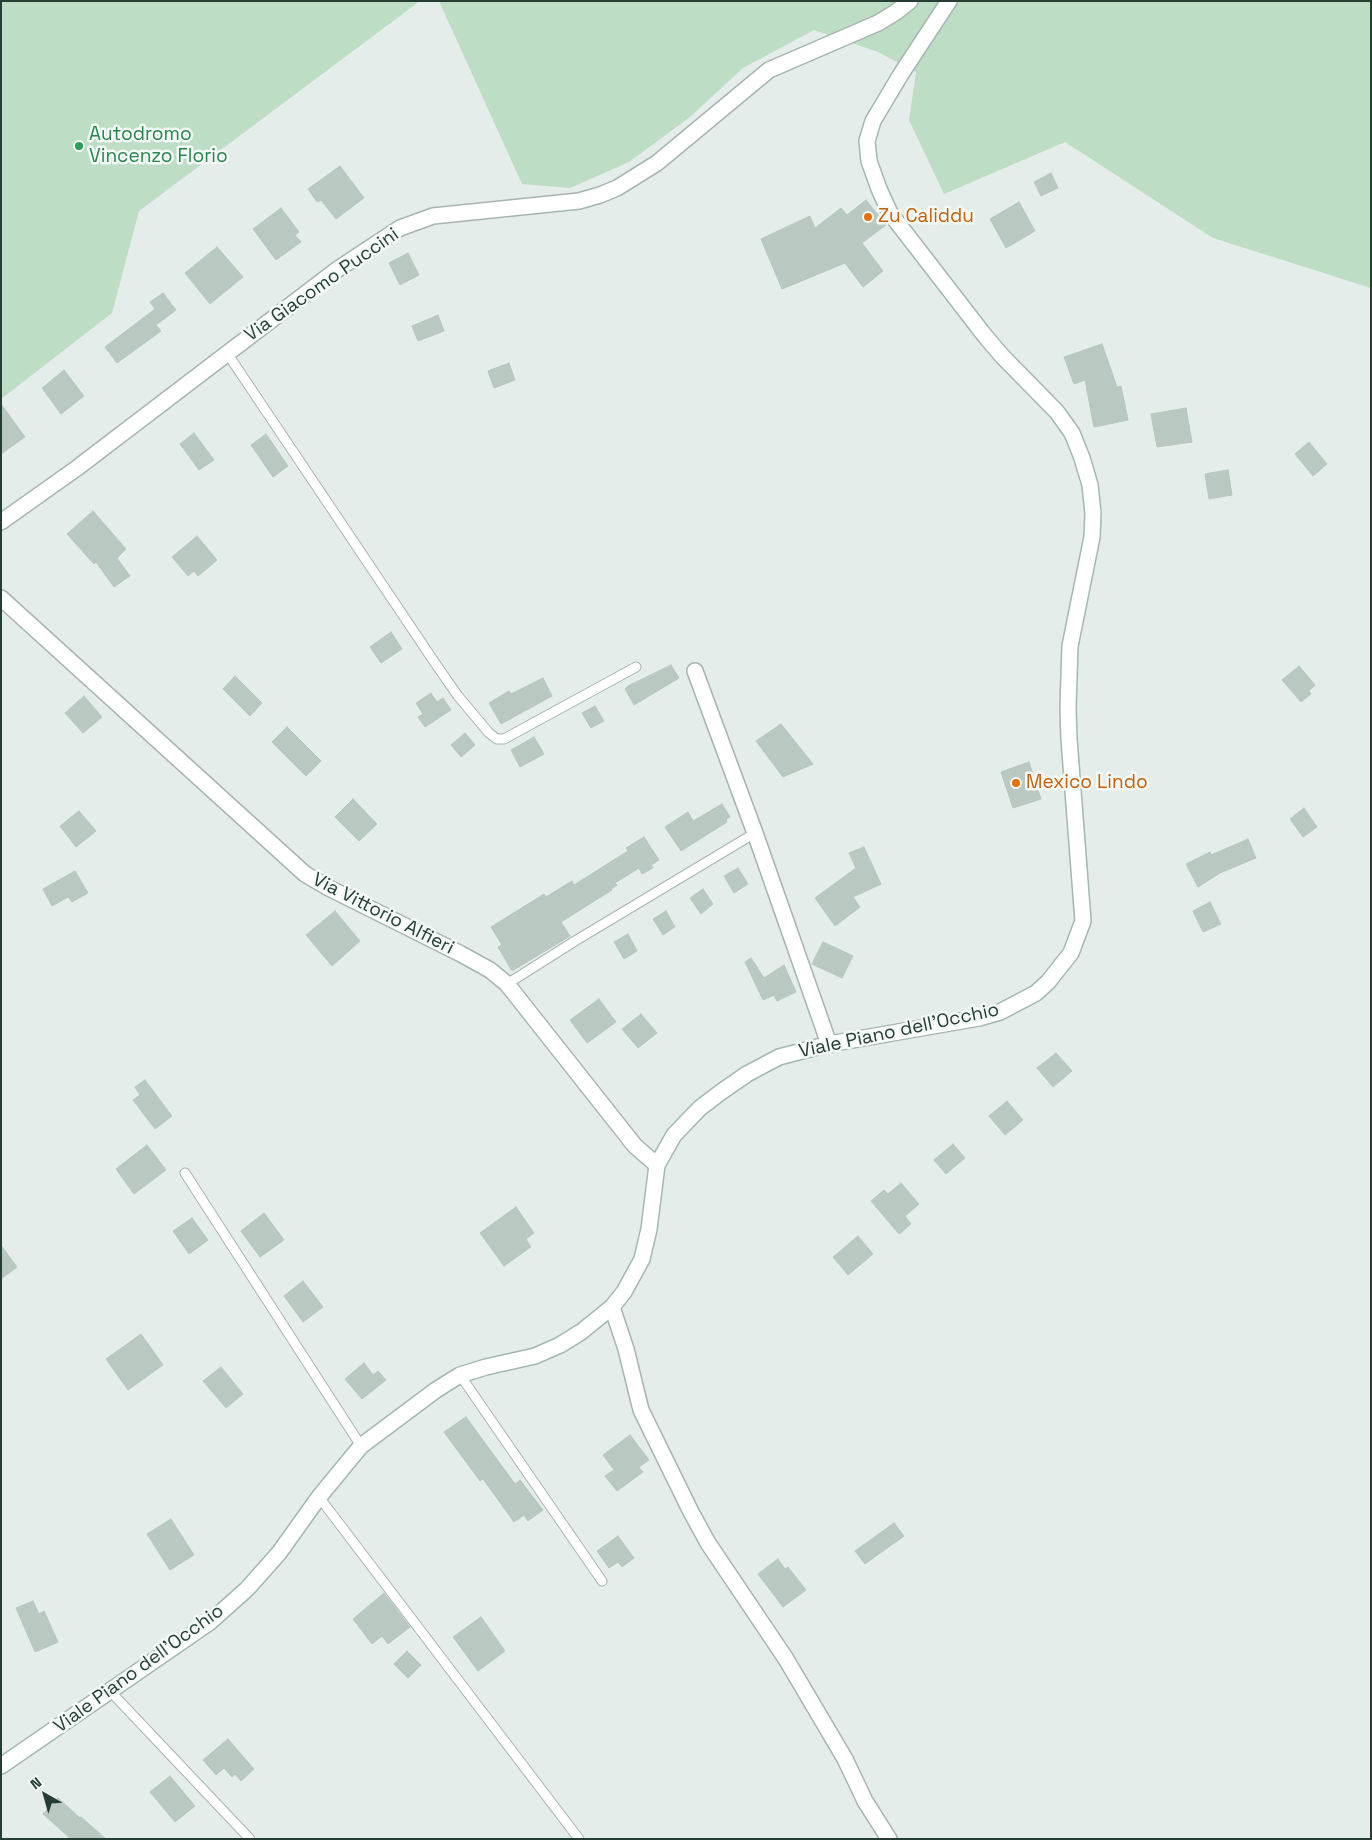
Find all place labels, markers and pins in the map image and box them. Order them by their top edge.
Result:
place label: Autodromo Vincenzo Florio [89,124,228,168]
marker: Autodromo Vincenzo Florio [73,140,85,152]
place label: Zu Caliddu [878,206,974,228]
marker: Zu Caliddu [862,211,874,223]
place label: Mexico Lindo [1026,772,1148,794]
marker: Mexico Lindo [1010,777,1022,789]

